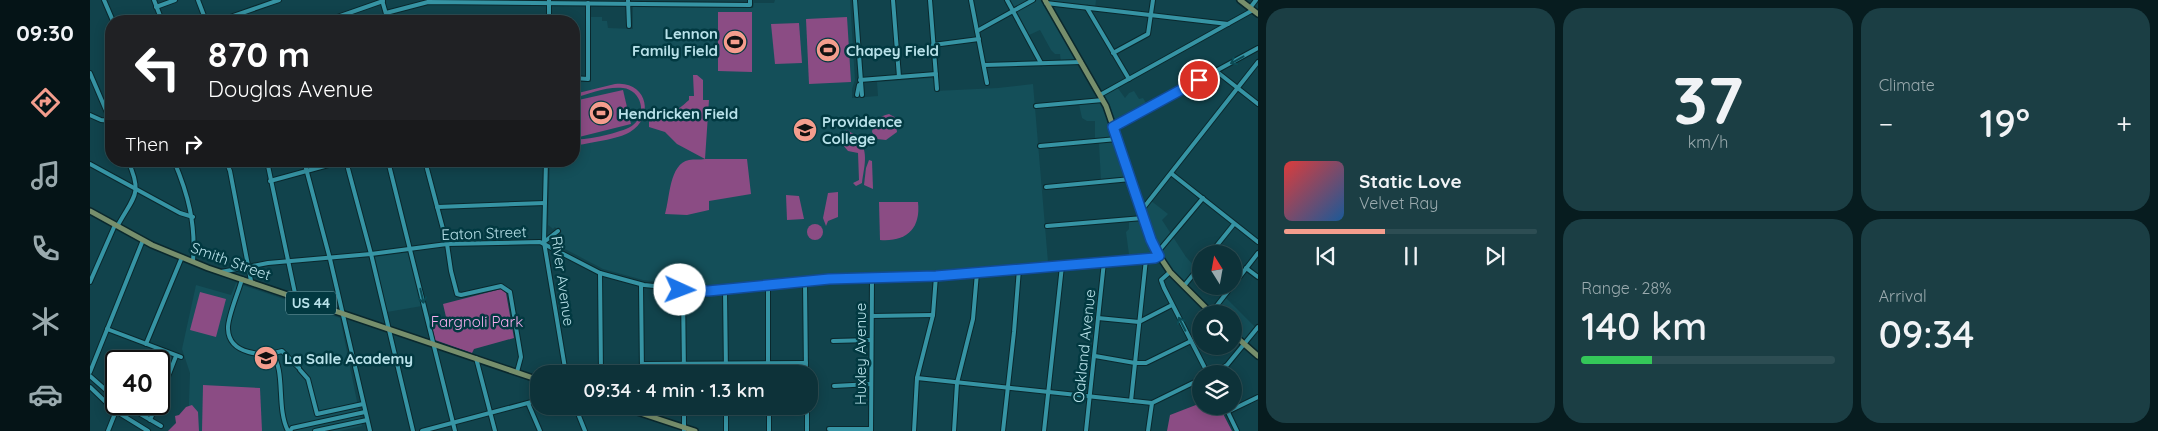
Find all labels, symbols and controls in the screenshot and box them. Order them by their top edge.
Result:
text: 09:30 [16,19,74,47]
place label: Lennon Family Field [632,24,718,60]
sports icon: Lennon Family Field [722,29,748,55]
text: 870 m [208,32,310,76]
icon: left [125,35,190,100]
sports icon: Chapey Field [815,37,841,63]
place label: Chapey Field [846,41,939,60]
one-way arrow [1230,55,1244,65]
pin [1178,59,1220,101]
text: 37 [1673,59,1743,140]
icon: arrive [1185,66,1213,94]
text: Douglas Avenue [208,75,373,103]
text: Climate [1879,75,1935,95]
icon: directions [28,85,63,120]
text: 19° [1980,99,2030,147]
sports icon: Hendricken Field [588,100,614,126]
place label: Hendricken Field [618,104,738,123]
text: − [1879,106,1893,141]
text: + [2116,106,2132,141]
place label: Providence College [822,112,902,148]
school or university icon: Providence College [792,117,818,143]
icon: right [179,130,207,158]
text: Then [125,132,169,156]
text: km/h [1688,132,1728,152]
icon: music [28,158,63,193]
text: Static Love [1359,169,1462,193]
text: Velvet Ray [1359,193,1438,213]
street label: Eaton Street [441,222,527,244]
icon: phone [28,231,63,266]
street label: River Avenue [547,235,579,327]
street label: Smith Street [188,238,274,284]
icon: previous [1312,242,1340,270]
icon: pause [1397,242,1425,270]
icon: next [1481,242,1509,270]
north arrow [1192,245,1242,295]
map controls [1192,245,1242,415]
position arrow [653,263,705,315]
text: Range · 28% [1581,278,1672,298]
text: Arrival [1879,286,1927,306]
one-way arrow [418,288,427,304]
street label: Oakland Avenue [1069,288,1099,404]
road number: US 44 [286,292,336,314]
text: 140 km [1581,302,1707,350]
street label: Huxley Avenue [851,303,870,405]
icon: climate [28,304,63,339]
button: search [1192,305,1242,355]
text: 09:34 [1879,310,1974,358]
park label: Fargnoli Park [431,312,523,331]
one-way arrow [1177,317,1186,332]
school or university icon: La Salle Academy [253,345,279,371]
place label: La Salle Academy [284,349,413,368]
speed limit sign: 40 [105,350,170,415]
button: layers [1192,365,1242,415]
icon: car [28,377,63,412]
text: 09:34 · 4 min · 1.3 km [583,378,765,402]

